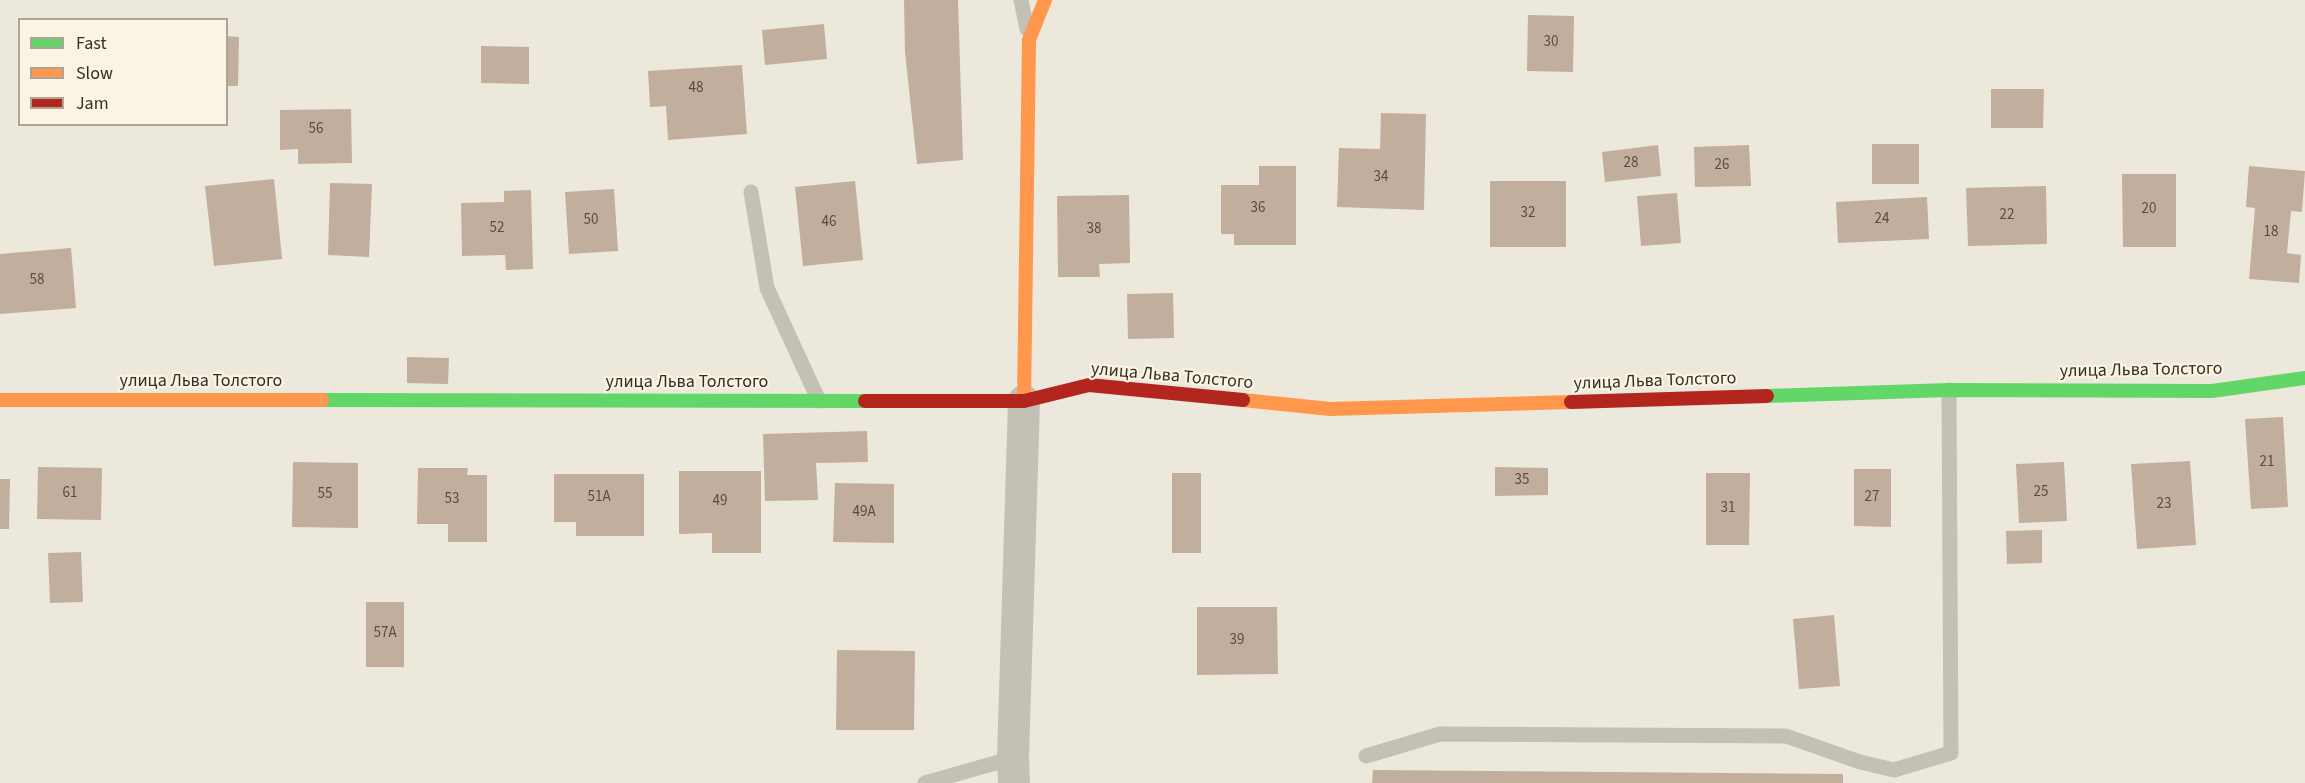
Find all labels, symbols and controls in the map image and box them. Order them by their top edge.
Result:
legend [18,18,228,126]
text: Fast [76,31,107,56]
house number: 30 [1544,34,1558,52]
text: Slow [76,61,113,86]
house number: 48 [689,80,703,98]
text: Jam [76,91,109,116]
house number: 56 [309,121,323,139]
house number: 28 [1624,155,1638,173]
house number: 26 [1715,157,1729,175]
house number: 34 [1374,169,1388,187]
house number: 36 [1251,200,1265,218]
house number: 20 [2142,201,2156,219]
house number: 32 [1521,205,1535,223]
house number: 22 [2000,207,2014,225]
house number: 24 [1875,211,1889,229]
house number: 50 [584,212,598,230]
house number: 46 [822,214,836,232]
house number: 52 [490,220,504,238]
house number: 38 [1087,221,1101,239]
house number: 18 [2264,224,2278,242]
house number: 58 [30,272,44,290]
street label: улица Льва Толстого [1090,359,1254,395]
street label: улица Льва Толстого [2059,359,2223,383]
street label: улица Льва Толстого [1573,368,1737,396]
street label: улица Льва Толстого [120,371,282,393]
street label: улица Льва Толстого [606,372,768,394]
house number: 21 [2260,454,2274,472]
house number: 35 [1515,472,1529,490]
house number: 25 [2034,484,2048,502]
house number: 61 [63,485,77,503]
house number: 55 [318,486,332,504]
house number: 51А [587,489,611,507]
house number: 27 [1865,489,1879,507]
house number: 53 [445,491,459,509]
house number: 49 [713,493,727,511]
house number: 23 [2157,496,2171,514]
house number: 31 [1721,500,1735,518]
house number: 49А [852,504,876,522]
house number: 57А [373,625,397,643]
house number: 39 [1230,632,1244,650]

